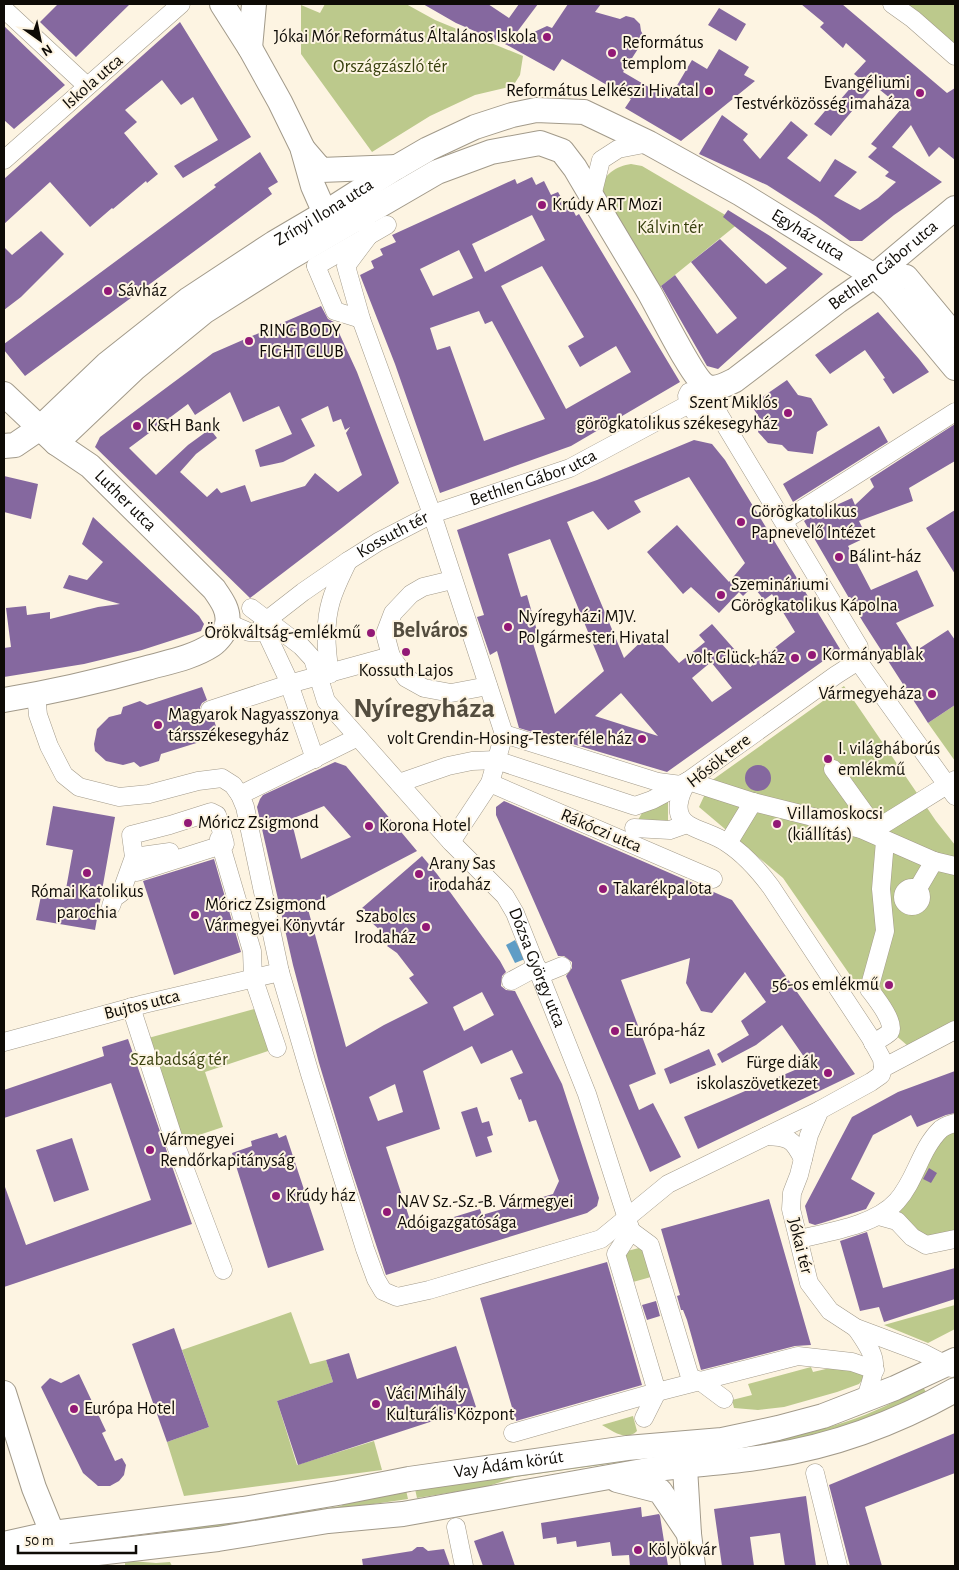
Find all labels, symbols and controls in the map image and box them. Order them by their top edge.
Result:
north arrow [15,15,65,65]
place label: Jókai Mór Református Általános Iskola [274,25,537,46]
marker: Jókai Mór Református Általános Iskola [541,31,553,43]
place label: Református templom [622,34,704,73]
text: N [39,42,54,59]
marker: Református templom [606,47,618,59]
street label: Iskola utca [59,51,127,113]
park label: Országzászló tér [333,58,447,76]
place label: Evangéliumi Testvérközösség imaháza [734,74,910,113]
place label: Református Lelkészi Hivatal [506,82,699,100]
marker: Református Lelkészi Hivatal [703,85,715,97]
marker: Evangéliumi Testvérközösség imaháza [914,87,926,99]
street label: Zrínyi Ilona utca [272,176,377,249]
place label: Krúdy ART Mozi [552,196,662,214]
marker: Krúdy ART Mozi [536,199,548,211]
street label: Egyház utca [768,206,848,265]
street label: Bethlen Gábor utca [825,217,942,314]
park label: Kálvin tér [637,219,703,237]
place label: Sávház [118,282,167,300]
marker: Sávház [102,285,114,297]
place label: RING BODY FIGHT CLUB [259,322,344,361]
marker: RING BODY FIGHT CLUB [243,335,255,347]
place label: Szent Miklós görögkatolikus székesegyház [576,394,778,433]
marker: Szent Miklós görögkatolikus székesegyház [782,407,794,419]
place label: K&H Bank [147,417,221,435]
marker: K&H Bank [131,420,143,432]
street label: Bethlen Gábor utca [468,446,600,510]
street label: Luther utca [91,467,159,535]
place label: Görögkatolikus Papnevelő Intézet [751,503,876,542]
street label: Kossuth tér [354,508,432,562]
marker: Görögkatolikus Papnevelő Intézet [735,516,747,528]
place label: Bálint-ház [849,548,921,566]
marker: Bálint-ház [833,551,845,563]
place label: Szemináriumi Görögkatolikus Kápolna [731,576,898,615]
marker: Szemináriumi Görögkatolikus Kápolna [715,589,727,601]
place label: Nyíregyházi MJV. Polgármesteri Hivatal [518,608,669,647]
district label: Belváros [392,619,468,641]
marker: Nyíregyházi MJV. Polgármesteri Hivatal [502,621,514,633]
place label: Örökváltság-emlékmű [204,622,361,642]
marker: Örökváltság-emlékmű [365,627,377,639]
marker: Kossuth Lajos [400,646,412,658]
place label: Kormányablak [822,646,924,664]
place label: volt Glück-ház [686,649,785,667]
marker: Kormányablak [806,649,818,661]
marker: volt Glück-ház [789,652,801,664]
place label: Kossuth Lajos [359,662,453,680]
place label: Vármegyeháza [818,685,922,703]
marker: Vármegyeháza [926,688,938,700]
district label: Nyíregyháza [353,695,495,723]
place label: Magyarok Nagyasszonya társszékesegyház [168,706,339,745]
marker: Magyarok Nagyasszonya társszékesegyház [152,719,164,731]
place label: volt Grendin-Hosing-Tester féle ház [387,730,632,748]
street label: Hősök tere [684,731,754,791]
marker: volt Grendin-Hosing-Tester féle ház [636,733,648,745]
place label: I. világháborús emlékmű [838,740,940,779]
marker: I. világháborús emlékmű [822,753,834,765]
place label: Villamoskocsi (kiállítás) [787,805,883,844]
street label: Rákóczi utca [558,806,644,856]
place label: Móricz Zsigmond [198,814,319,832]
marker: Móricz Zsigmond [182,817,194,829]
place label: Korona Hotel [379,817,471,835]
marker: Villamoskocsi (kiállítás) [771,818,783,830]
marker: Korona Hotel [363,820,375,832]
place label: Arany Sas irodaház [429,855,496,894]
marker: Római Katolikus parochia [81,867,93,879]
marker: Arany Sas irodaház [413,868,425,880]
place label: Takarékpalota [613,880,712,898]
place label: Római Katolikus parochia [30,883,144,922]
marker: Takarékpalota [597,883,609,895]
place label: Móricz Zsigmond Vármegyei Könyvtár [205,896,345,935]
street label: Dózsa György utca [505,905,569,1030]
place label: Szabolcs Irodaház [354,908,416,947]
marker: Móricz Zsigmond Vármegyei Könyvtár [189,909,201,921]
marker: Szabolcs Irodaház [420,921,432,933]
place label: 56-os emlékmű [772,976,879,994]
marker: 56-os emlékmű [883,979,895,991]
street label: Bujtos utca [102,987,182,1023]
place label: Európa-ház [625,1022,705,1040]
marker: Európa-ház [609,1025,621,1037]
park label: Szabadság tér [130,1051,228,1069]
place label: Fürge diák iskolaszövetkezet [696,1054,819,1093]
marker: Fürge diák iskolaszövetkezet [822,1067,834,1079]
place label: Vármegyei Rendőrkapitányság [160,1131,295,1170]
marker: Vármegyei Rendőrkapitányság [144,1144,156,1156]
place label: Krúdy ház [286,1187,356,1205]
marker: Krúdy ház [270,1190,282,1202]
place label: NAV Sz.-Sz.-B. Vármegyei Adóigazgatósága [397,1193,574,1232]
marker: NAV Sz.-Sz.-B. Vármegyei Adóigazgatósága [381,1206,393,1218]
street label: Jókai tér [784,1216,816,1276]
place label: Váci Mihály Kulturális Központ [386,1385,515,1424]
marker: Váci Mihály Kulturális Központ [370,1398,382,1410]
place label: Európa Hotel [84,1400,175,1418]
marker: Európa Hotel [68,1403,80,1415]
street label: Vay Ádám körút [453,1448,565,1482]
scale bar [18,1522,135,1554]
text: 50 m [25,1533,54,1548]
place label: Kölyökvár [648,1541,717,1559]
marker: Kölyökvár [632,1544,644,1556]

